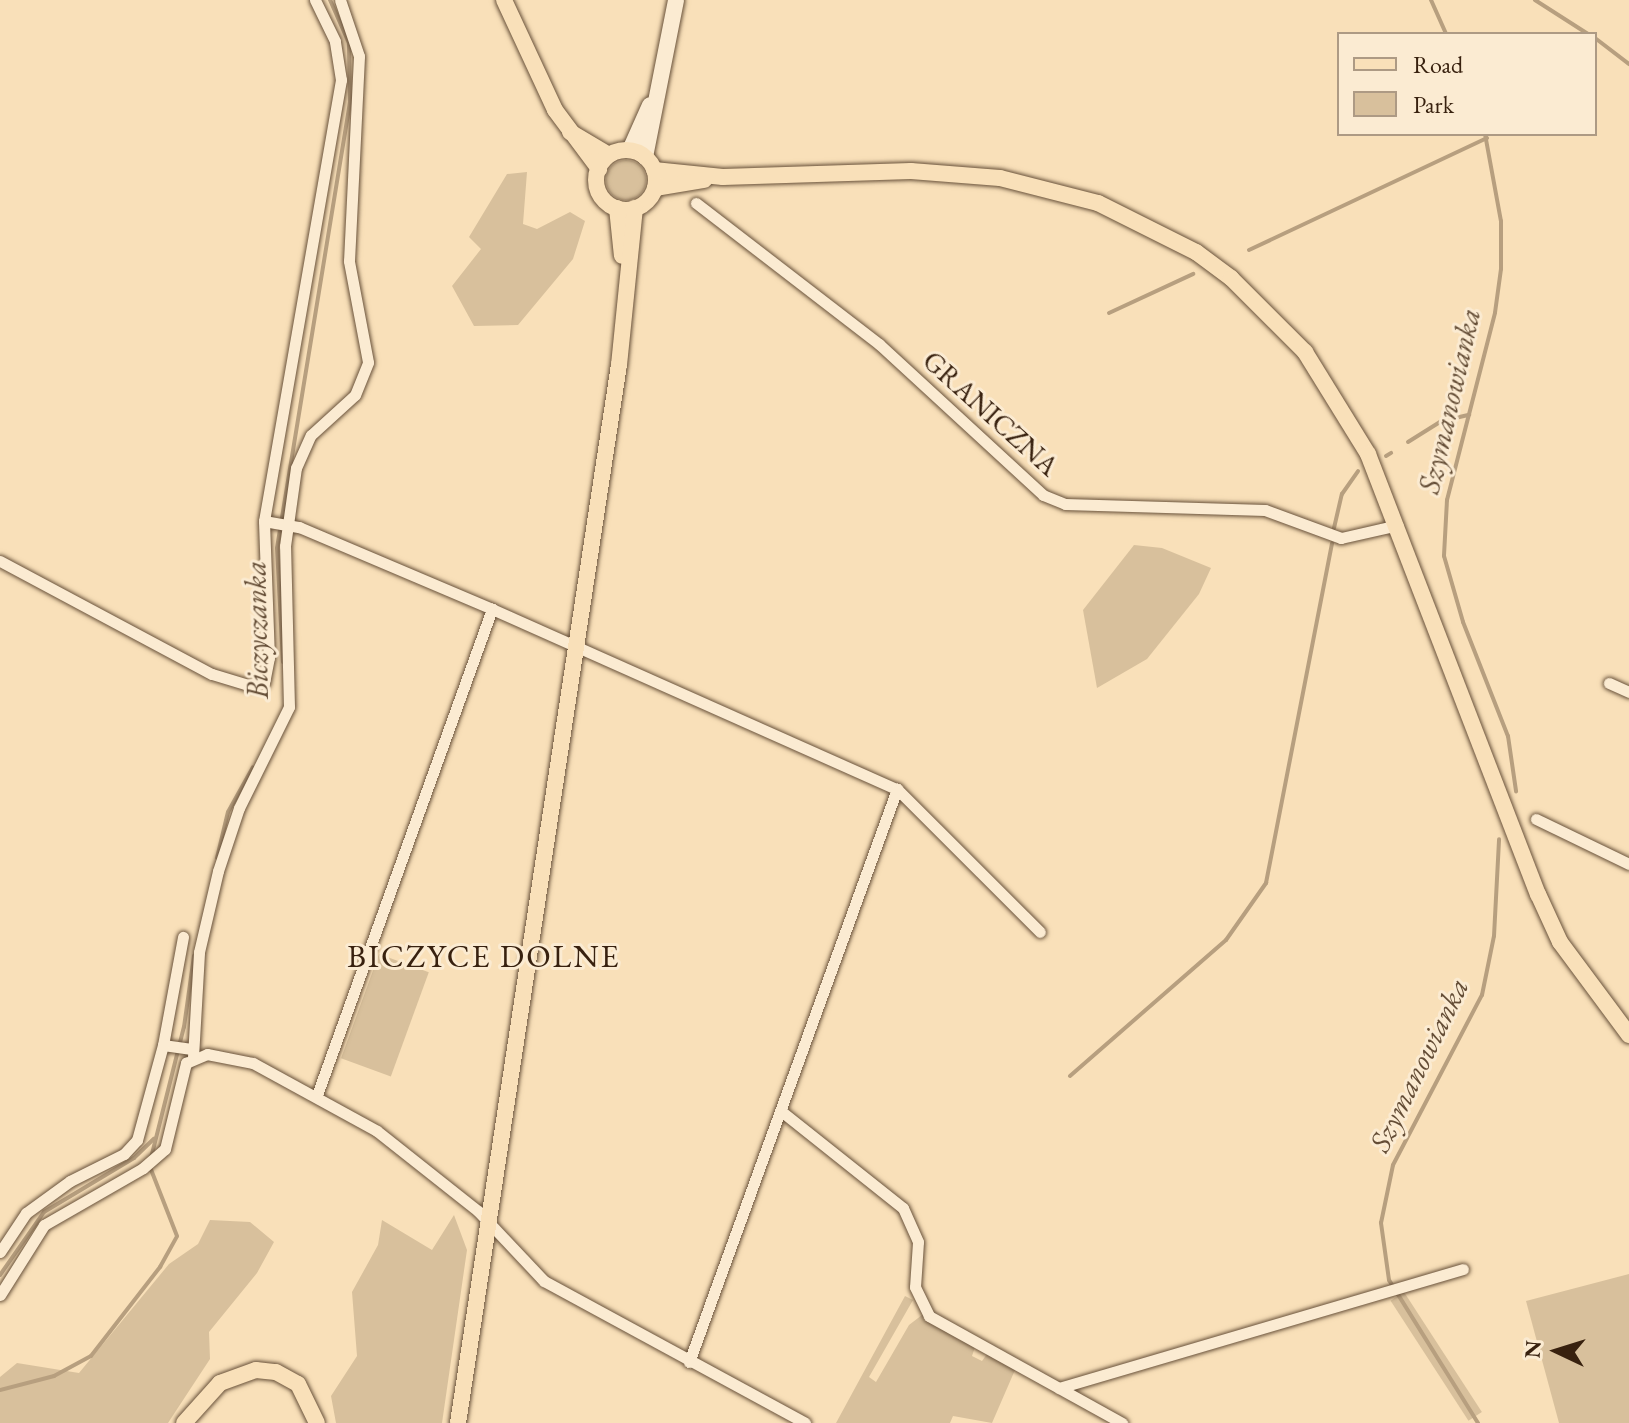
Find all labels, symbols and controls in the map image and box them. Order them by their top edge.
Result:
legend [1337,32,1597,136]
text: Road [1413,49,1463,80]
text: Park [1413,89,1454,120]
water label: Szymanowianka [1411,305,1489,497]
street label: GRANICZNA [916,343,1066,483]
water label: Biczyczanka [238,560,276,700]
district label: BICZYCE DOLNE [347,937,621,975]
water label: Szymanowianka [1361,972,1477,1158]
north arrow [1517,1311,1597,1391]
text: N [1517,1339,1548,1359]

